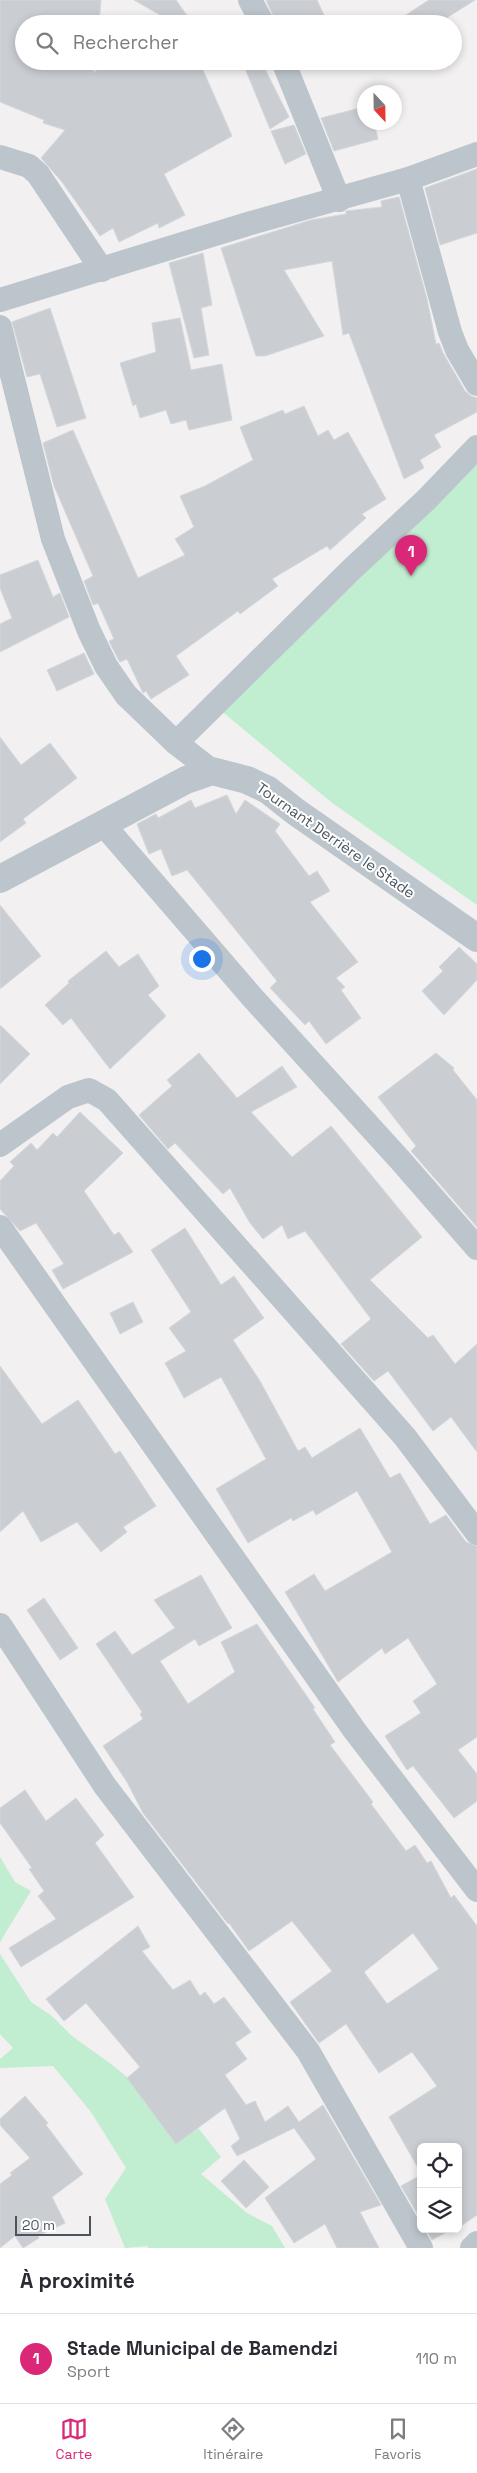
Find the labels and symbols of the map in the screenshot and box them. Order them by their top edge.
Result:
north arrow [357,85,402,130]
pin: 1 [395,535,427,576]
street label: Tournant Derrière le Stade [253,778,419,902]
your location [189,946,215,972]
scale bar [15,2213,91,2236]

